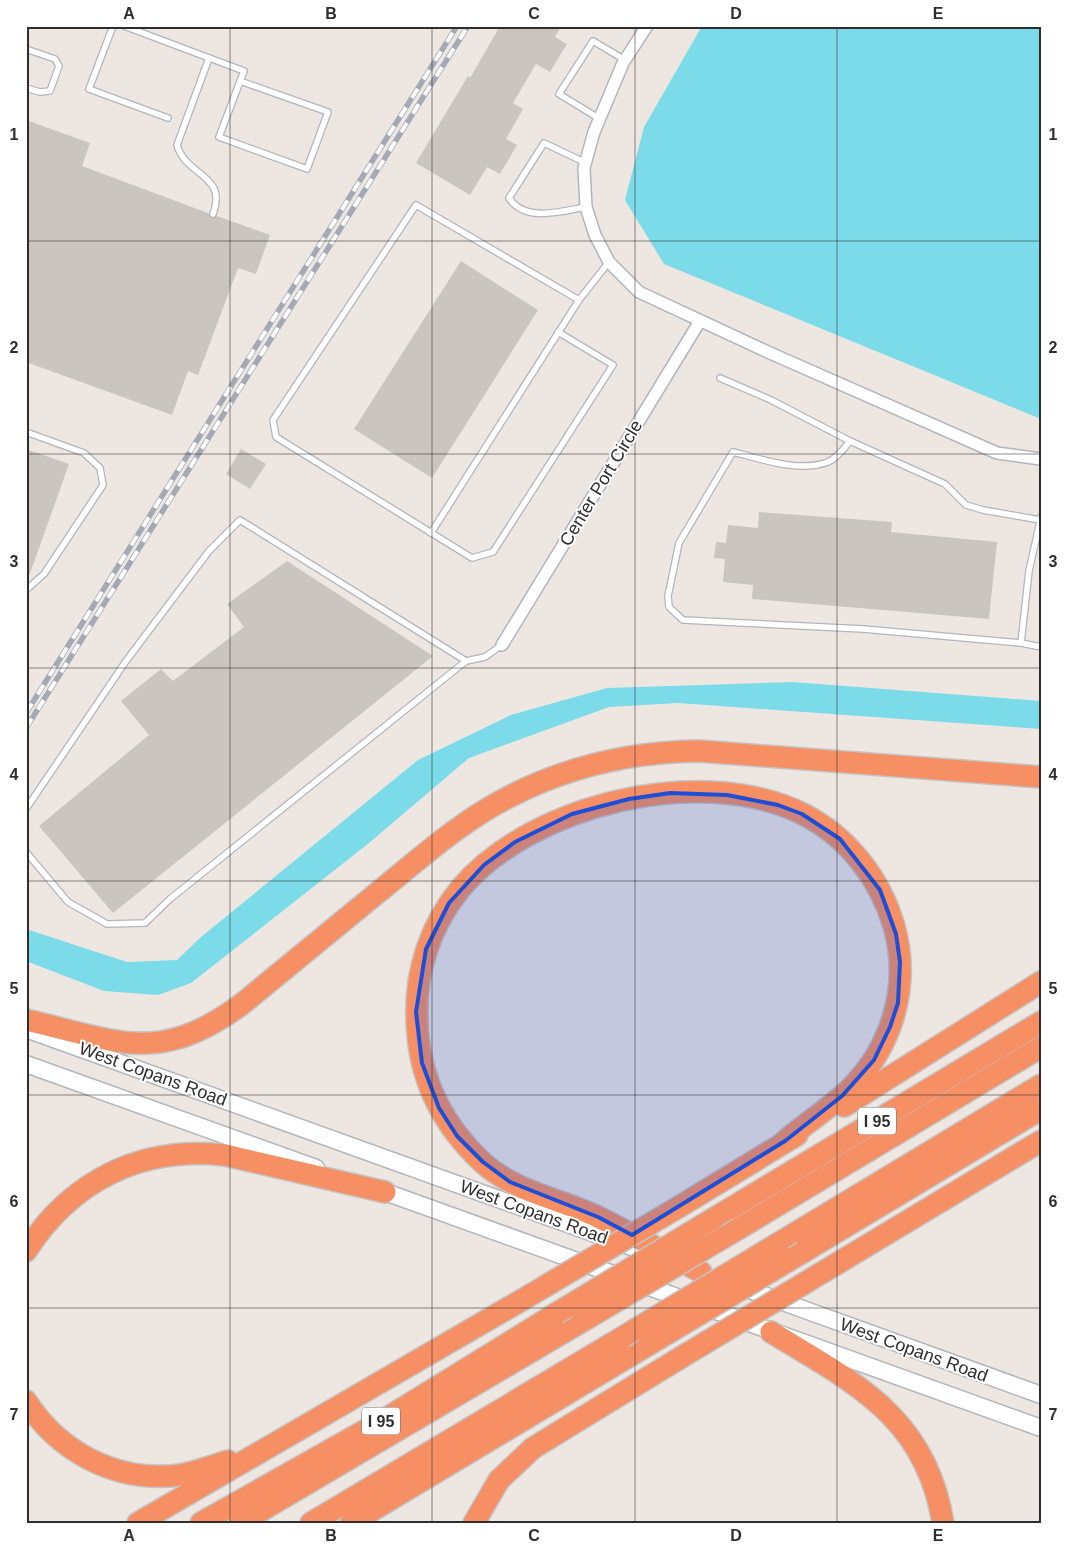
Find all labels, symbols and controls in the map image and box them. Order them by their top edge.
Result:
text: A [123,5,135,22]
text: B [325,5,337,22]
text: C [528,5,540,22]
text: D [730,5,742,22]
text: E [933,5,944,22]
text: 1 [10,126,19,143]
text: 1 [1049,126,1058,143]
text: 2 [10,339,19,356]
text: 2 [1049,339,1058,356]
street label: Center Port Circle [556,417,646,549]
text: 3 [10,553,19,570]
text: 3 [1049,553,1058,570]
text: 4 [10,766,19,783]
text: 4 [1049,766,1058,783]
text: 5 [10,980,19,997]
text: 5 [1049,980,1058,997]
street label: West Copans Road [76,1038,230,1110]
road number: I 95 [858,1108,896,1134]
street label: West Copans Road [457,1176,611,1248]
text: 6 [10,1193,19,1210]
text: 6 [1049,1193,1058,1210]
street label: West Copans Road [837,1314,991,1386]
text: 7 [10,1406,19,1423]
text: 7 [1049,1406,1058,1423]
road number: I 95 [362,1408,400,1434]
text: A [123,1527,135,1544]
text: B [325,1527,337,1544]
text: C [528,1527,540,1544]
text: D [730,1527,742,1544]
text: E [933,1527,944,1544]

